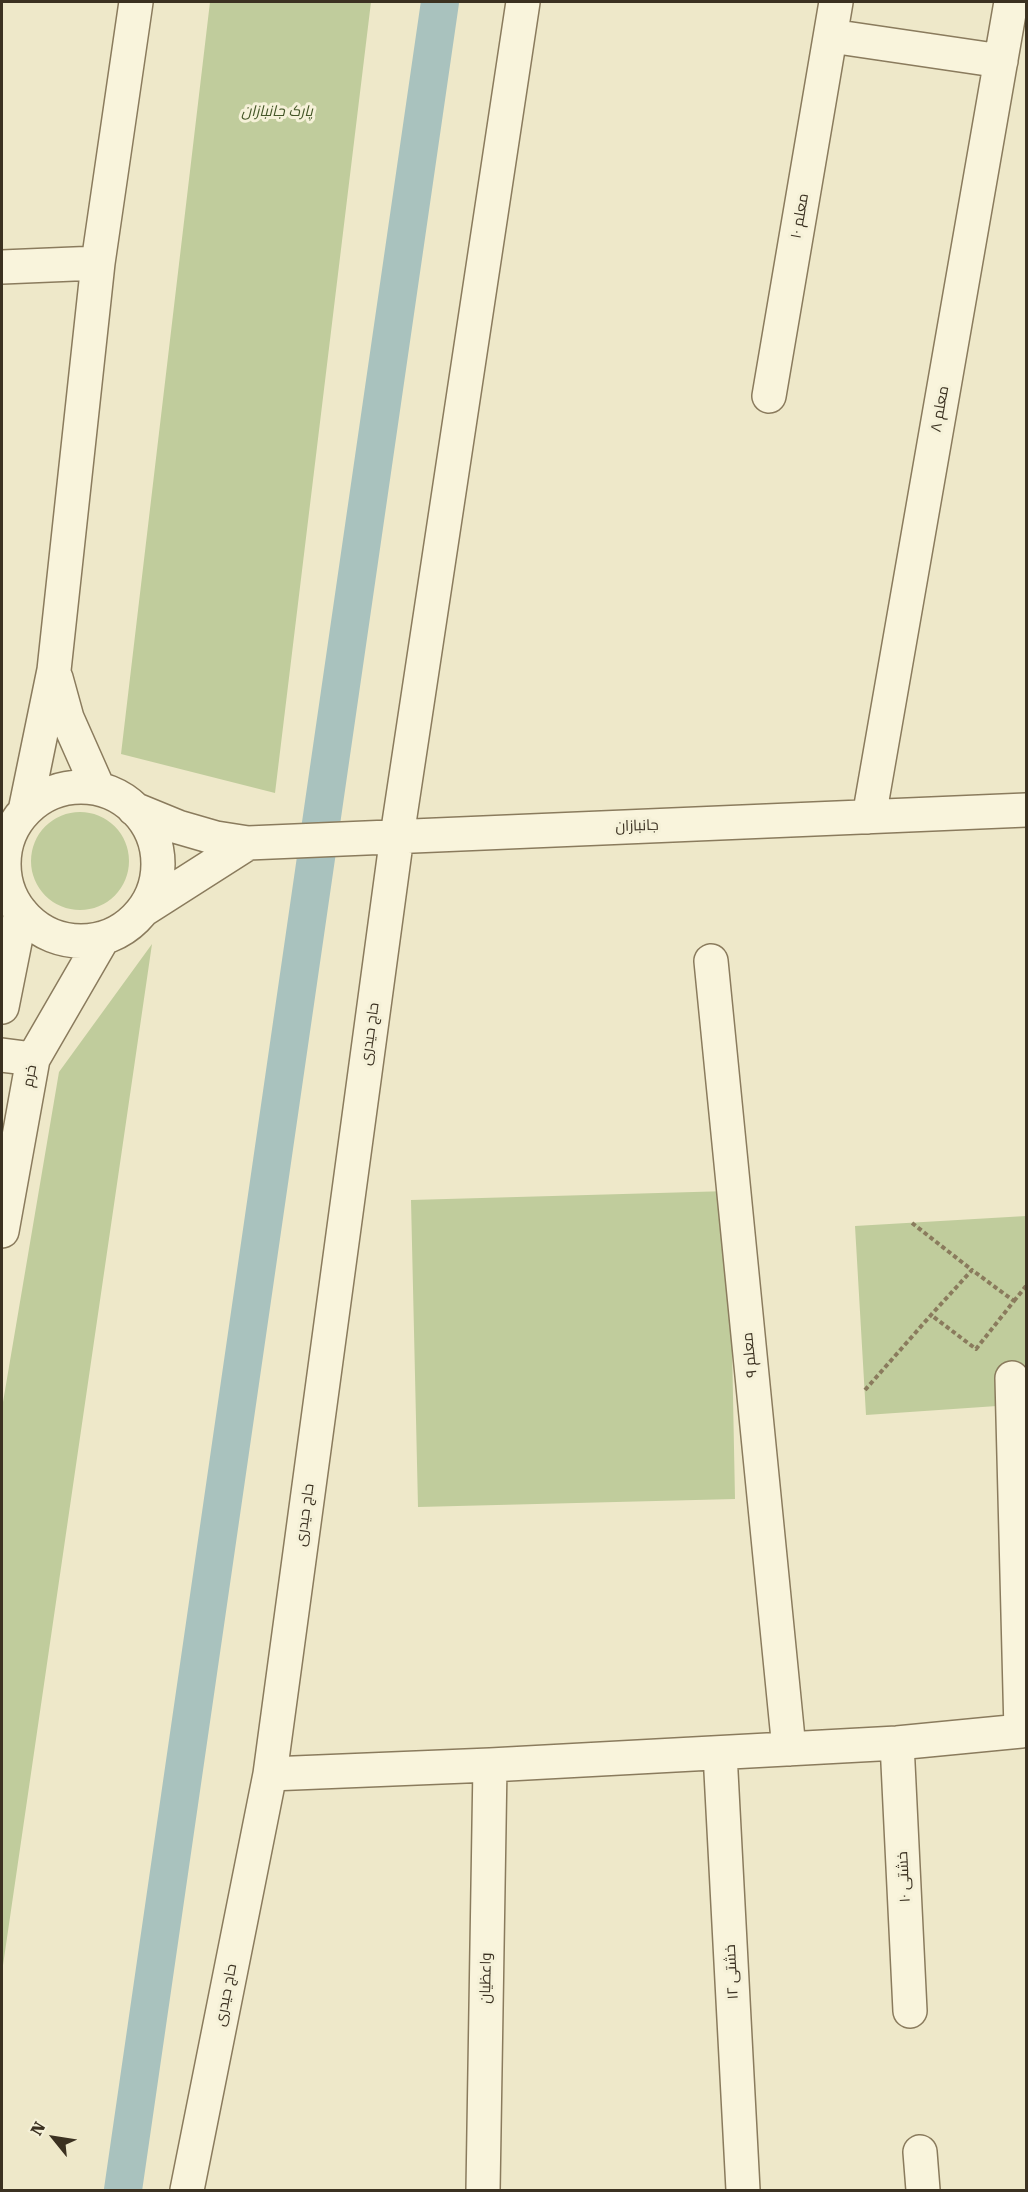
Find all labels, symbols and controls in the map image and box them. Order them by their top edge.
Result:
park label: پارک جانبازان [241,103,313,121]
street label: معلم ۱۰ [787,192,813,240]
street label: معلم ۸ [927,384,953,434]
street label: جانبازان [615,816,659,836]
street label: حاج حیدری [357,1001,383,1067]
street label: خرم [19,1063,41,1089]
street label: معلم ۹ [739,1332,761,1378]
street label: حاج حیدری [292,1482,318,1548]
street label: خشتی ۱۰ [894,1851,914,1903]
street label: خشتی ۱۲ [722,1944,742,2000]
street label: واعظیان [477,1952,495,2004]
street label: حاج حیدری [211,1962,241,2028]
north arrow [24,2108,84,2168]
text: N [27,2119,49,2139]

